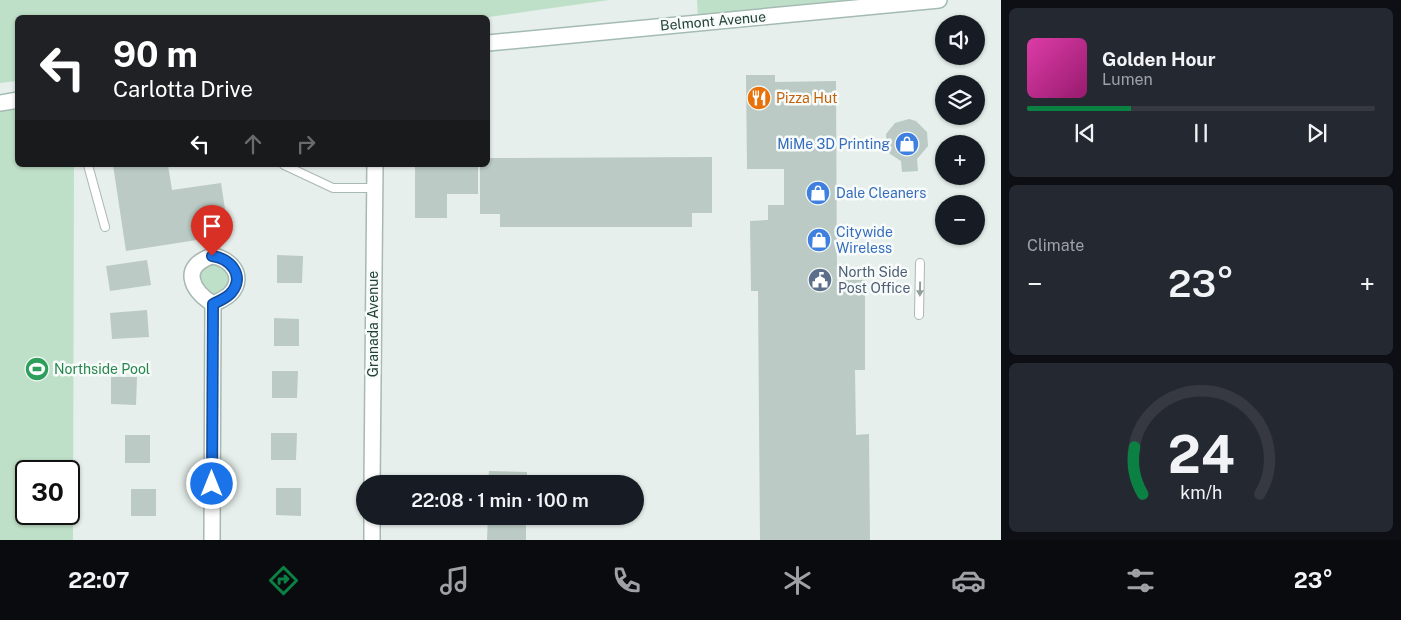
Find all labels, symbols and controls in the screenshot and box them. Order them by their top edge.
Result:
street label: Belmont Avenue [659,8,767,34]
map controls [935,15,985,245]
button: sound [935,15,985,65]
text: 90 m [113,34,198,75]
icon: left [30,35,95,100]
text: Golden Hour [1102,48,1216,70]
text: Lumen [1102,70,1153,89]
button: layers [935,75,985,125]
text: Carlotta Drive [113,76,253,102]
restaurant icon: Pizza Hut [746,85,772,111]
place label: Pizza Hut [776,90,838,106]
icon: previous [1071,119,1099,147]
icon: pause [1187,119,1215,147]
icon: next [1303,119,1331,147]
icon: left [186,130,214,158]
icon: ahead [239,130,267,158]
icon: right [292,130,320,158]
shop icon: MiMe 3D Printing [894,131,920,157]
button: + [935,135,985,185]
place label: MiMe 3D Printing [777,136,890,152]
shop icon: Dale Cleaners [805,180,831,206]
place label: Dale Cleaners [836,185,926,201]
button: − [935,195,985,245]
pin [191,205,233,256]
icon: arrive [198,212,226,240]
place label: Citywide Wireless [836,224,893,256]
shop icon: Citywide Wireless [806,227,832,253]
text: Climate [1027,236,1084,255]
text: 23° [1168,261,1234,306]
place label: North Side Post Office [838,264,910,296]
public building icon: North Side Post Office [807,267,833,293]
text: − [1027,267,1043,300]
text: + [1359,267,1375,300]
street label: Granada Avenue [365,271,381,377]
one-way arrow [915,281,923,297]
sports icon: Northside Pool [24,356,50,382]
place label: Northside Pool [54,361,150,377]
text: 24 [1167,424,1235,485]
position arrow [185,457,237,509]
speed limit sign: 30 [15,460,80,525]
text: km/h [1180,482,1222,503]
text: 22:08 · 1 min · 100 m [411,489,589,511]
icon: directions [266,563,301,598]
icon: music [437,563,472,598]
icon: phone [609,563,644,598]
icon: climate [780,563,815,598]
icon: car [951,563,986,598]
icon: filters [1123,563,1158,598]
text: 22:07 [68,567,130,593]
text: 23° [1294,567,1333,593]

